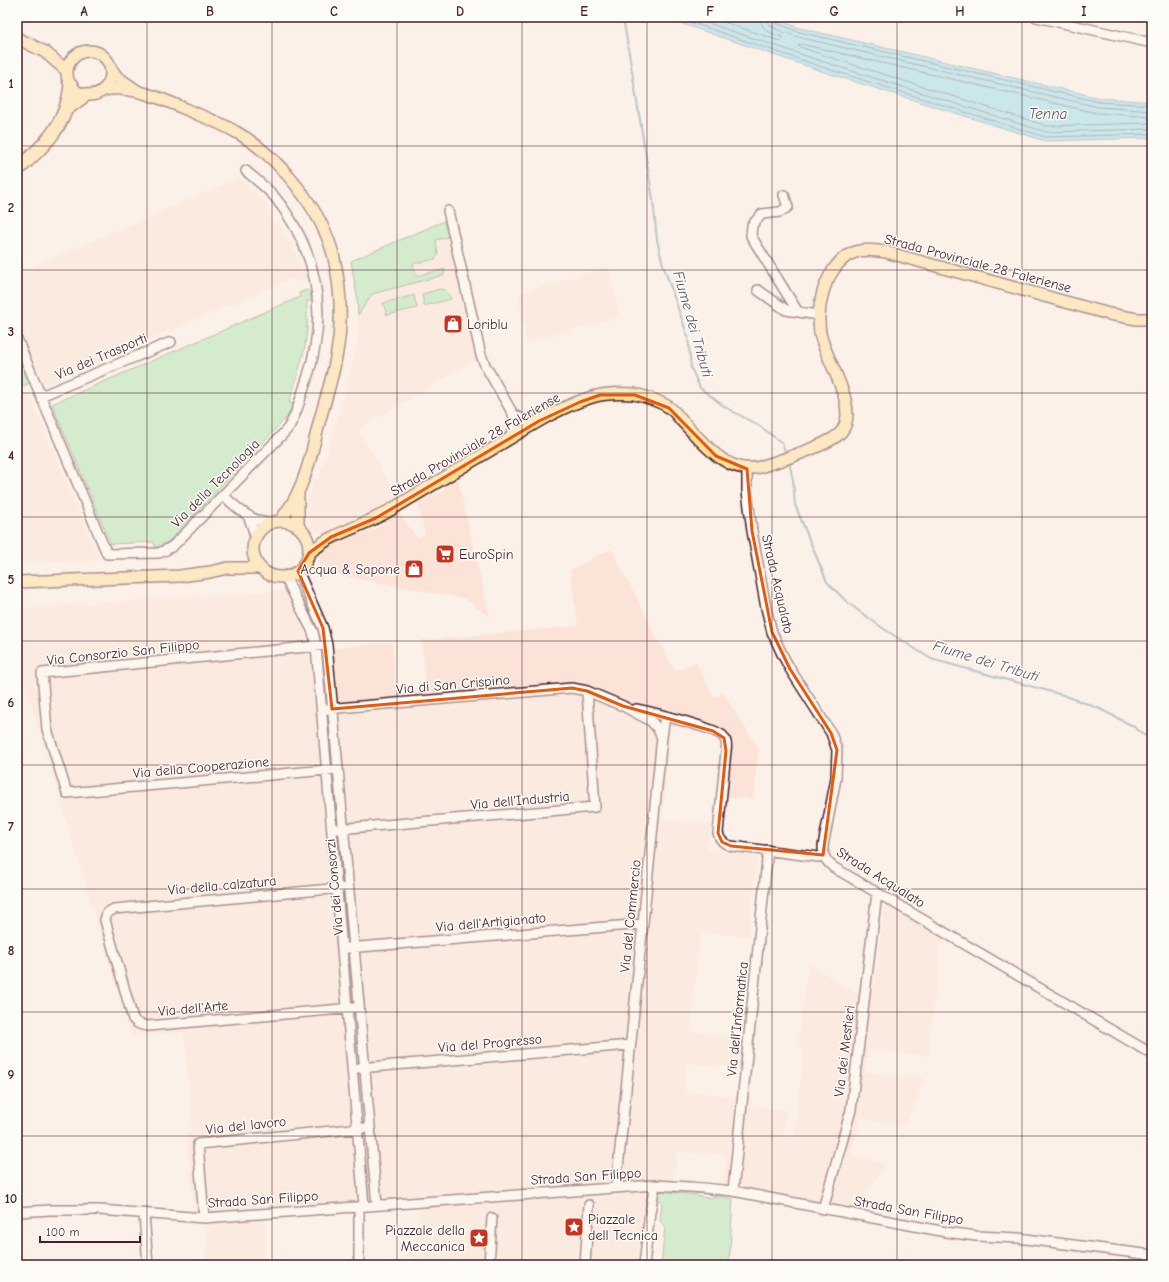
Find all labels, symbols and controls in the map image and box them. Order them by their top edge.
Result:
text: A [80,4,88,19]
text: B [206,4,214,19]
text: C [330,4,338,19]
text: D [456,4,464,19]
text: E [580,4,588,19]
text: F [706,4,714,19]
text: G [829,4,839,19]
text: H [955,4,965,19]
text: I [1081,4,1087,19]
text: 1 [8,76,14,91]
water label: Tenna [1029,105,1068,123]
text: 2 [8,200,14,215]
street label: Strada Provinciale 28 Faleriense [883,230,1073,297]
water label: Fiume dei Tributi [669,269,717,380]
shop icon: Loriblu [442,313,464,335]
place label: Loriblu [467,316,508,333]
text: 3 [8,324,14,339]
street label: Via dei Trasporti [53,329,150,383]
street label: Strada Provinciale 28 Faleriense [388,389,563,500]
street label: Via della Tecnologia [167,435,263,531]
text: 4 [8,448,14,463]
street label: Strada Acqualato [758,533,797,635]
supermarket icon: EuroSpin [434,543,456,565]
place label: EuroSpin [459,546,513,563]
shop icon: Acqua & Sapone [403,558,425,580]
place label: Acqua & Sapone [301,561,400,578]
text: 5 [8,572,15,587]
street label: Via Consorzio San Filippo [46,636,200,669]
water label: Fiume dei Tributi [931,636,1042,686]
street label: Via di San Crispino [395,671,511,698]
text: 6 [8,695,15,710]
street label: Via della Cooperazione [132,753,270,782]
street label: Via dell'Industria [470,788,570,813]
text: 7 [8,819,14,834]
street label: Via dei Consorzi [322,838,347,936]
street label: Strada Acqualato [833,843,928,911]
street label: Via del Commercio [616,859,645,973]
street label: Via della calzatura [167,872,277,899]
street label: Via dell'Artigianato [435,909,547,936]
text: 8 [8,943,14,958]
street label: Via dell'Informatica [723,961,752,1077]
street label: Via dell'Arte [157,997,229,1020]
street label: Via dei Mestieri [830,1004,859,1098]
street label: Via del Progresso [437,1030,543,1057]
text: 9 [8,1067,15,1082]
street label: Via del lavoro [205,1113,287,1138]
street label: Strada San Filippo [530,1164,642,1189]
street label: Strada San Filippo [207,1187,319,1212]
text: 10 [5,1191,17,1206]
street label: Strada San Filippo [853,1193,965,1228]
place label: Piazzale dell Tecnica [588,1211,658,1244]
place icon: Piazzale dell Tecnica [563,1216,585,1238]
scale bar [40,1218,140,1244]
place label: Piazzale della Meccanica [385,1222,465,1255]
text: 100 m [46,1225,79,1239]
place icon: Piazzale della Meccanica [468,1227,490,1249]

